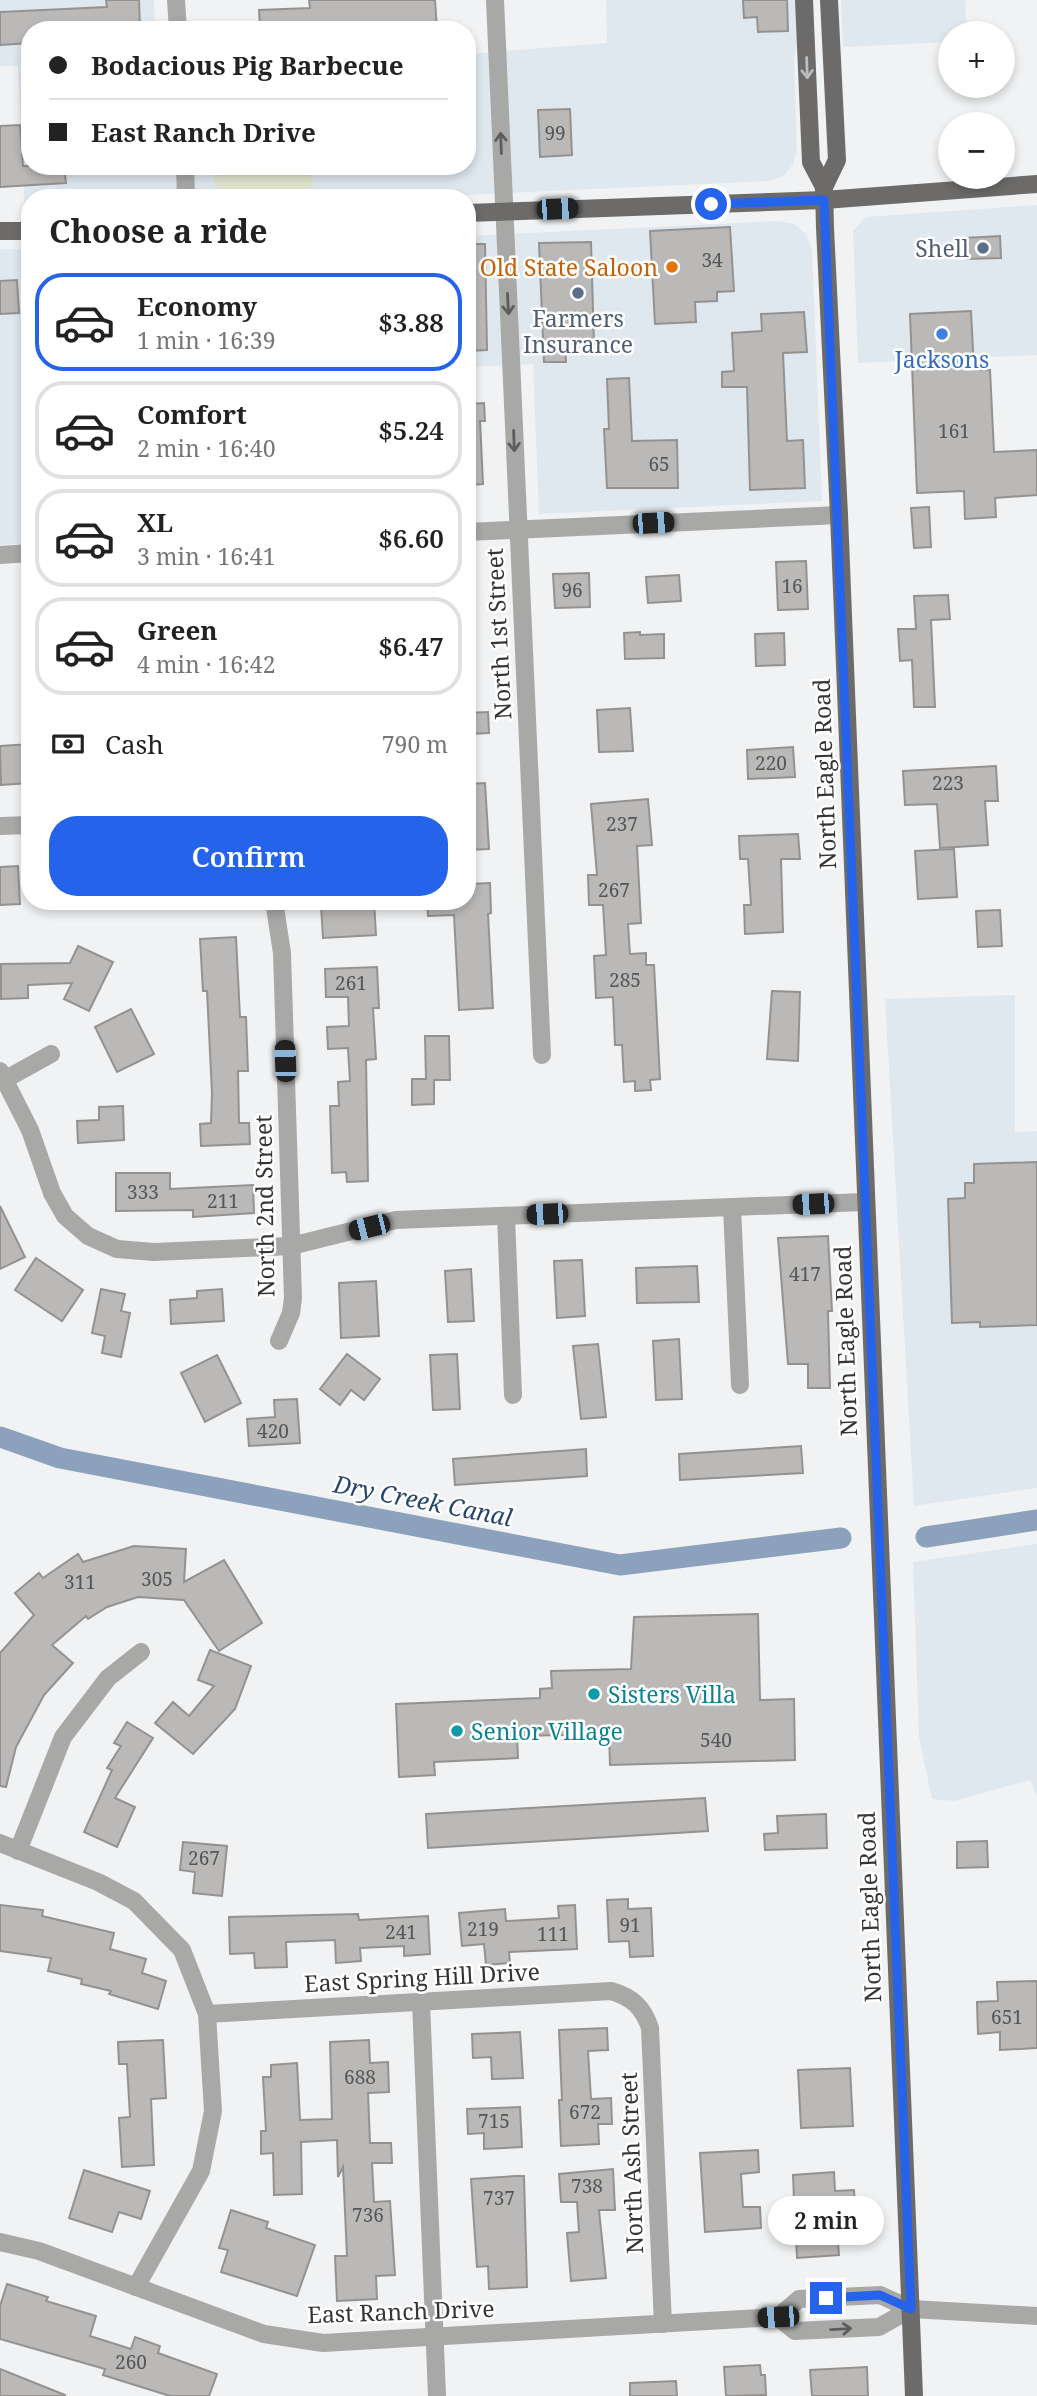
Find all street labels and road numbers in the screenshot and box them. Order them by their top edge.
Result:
street label: North 1st Street [478,547,518,721]
street label: North Eagle Road [805,678,843,870]
street label: North 2nd Street [246,1115,282,1297]
street label: North Eagle Road [826,1245,864,1437]
street label: North Eagle Road [850,1811,888,2003]
street label: East Spring Hill Drive [303,1955,541,1999]
street label: North Ash Street [612,2072,650,2254]
street label: East Ranch Drive [307,2292,495,2330]

